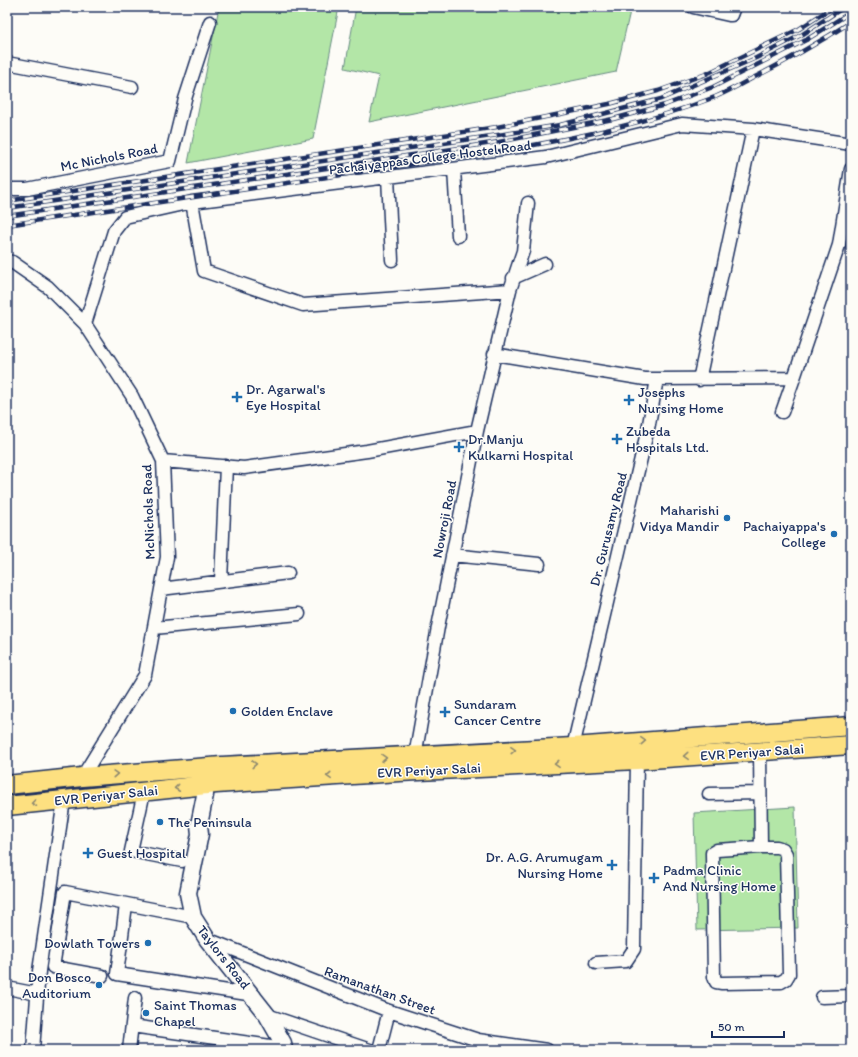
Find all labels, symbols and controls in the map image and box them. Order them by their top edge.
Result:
street label: Pachaiyappas College Hostel Road [328,137,533,178]
street label: Mc Nichols Road [59,140,159,175]
place label: Dr. Agarwal's Eye Hospital [246,381,326,414]
place label: Josephs Nursing Home [638,384,724,417]
marker: Dr. Agarwal's Eye Hospital [231,391,243,403]
marker: Josephs Nursing Home [623,394,635,406]
place label: Zubeda Hospitals Ltd. [626,423,709,456]
place label: Dr.Manju Kulkarni Hospital [468,431,573,464]
marker: Zubeda Hospitals Ltd. [611,433,623,445]
marker: Dr.Manju Kulkarni Hospital [453,441,465,453]
street label: McNichols Road [138,464,159,560]
street label: Dr. Gurusamy Road [586,470,631,588]
street label: Nowroji Road [429,479,460,559]
place label: Maharishi Vidya Mandir [640,502,720,535]
marker: Maharishi Vidya Mandir [722,513,732,523]
place label: Pachaiyappa's College [743,518,826,551]
marker: Pachaiyappa's College [829,529,839,539]
place label: Sundaram Cancer Centre [454,696,541,729]
place label: Golden Enclave [241,703,334,720]
marker: Golden Enclave [228,706,238,716]
marker: Sundaram Cancer Centre [439,706,451,718]
one-way arrow [640,737,646,746]
street label: EVR Periyar Salai [700,740,804,765]
one-way arrow [510,746,516,755]
one-way arrow [683,752,689,761]
one-way arrow [381,754,387,762]
street label: EVR Periyar Salai [377,759,481,782]
one-way arrow [251,760,257,769]
one-way arrow [554,760,560,768]
one-way arrow [112,770,118,779]
one-way arrow [326,772,332,781]
street label: EVR Periyar Salai [53,782,159,809]
one-way arrow [174,783,180,792]
one-way arrow [31,798,37,807]
place label: The Peninsula [168,814,252,831]
marker: The Peninsula [155,817,165,827]
place label: Guest Hospital [97,845,186,862]
marker: Guest Hospital [82,847,94,859]
place label: Dr. A.G. Arumugam Nursing Home [486,849,603,882]
marker: Dr. A.G. Arumugam Nursing Home [606,859,618,871]
place label: Padma Clinic And Nursing Home [663,862,776,895]
marker: Padma Clinic And Nursing Home [648,872,660,884]
street label: Taylors Road [193,922,254,993]
place label: Dowlath Towers [44,935,140,952]
marker: Dowlath Towers [143,938,153,948]
street label: Ramanathan Street [322,962,438,1018]
place label: Don Bosco Auditorium [22,969,91,1002]
marker: Don Bosco Auditorium [94,980,104,990]
place label: Saint Thomas Chapel [154,997,237,1030]
marker: Saint Thomas Chapel [141,1008,151,1018]
scale bar [712,1013,784,1039]
text: 50 m [718,1020,744,1034]

